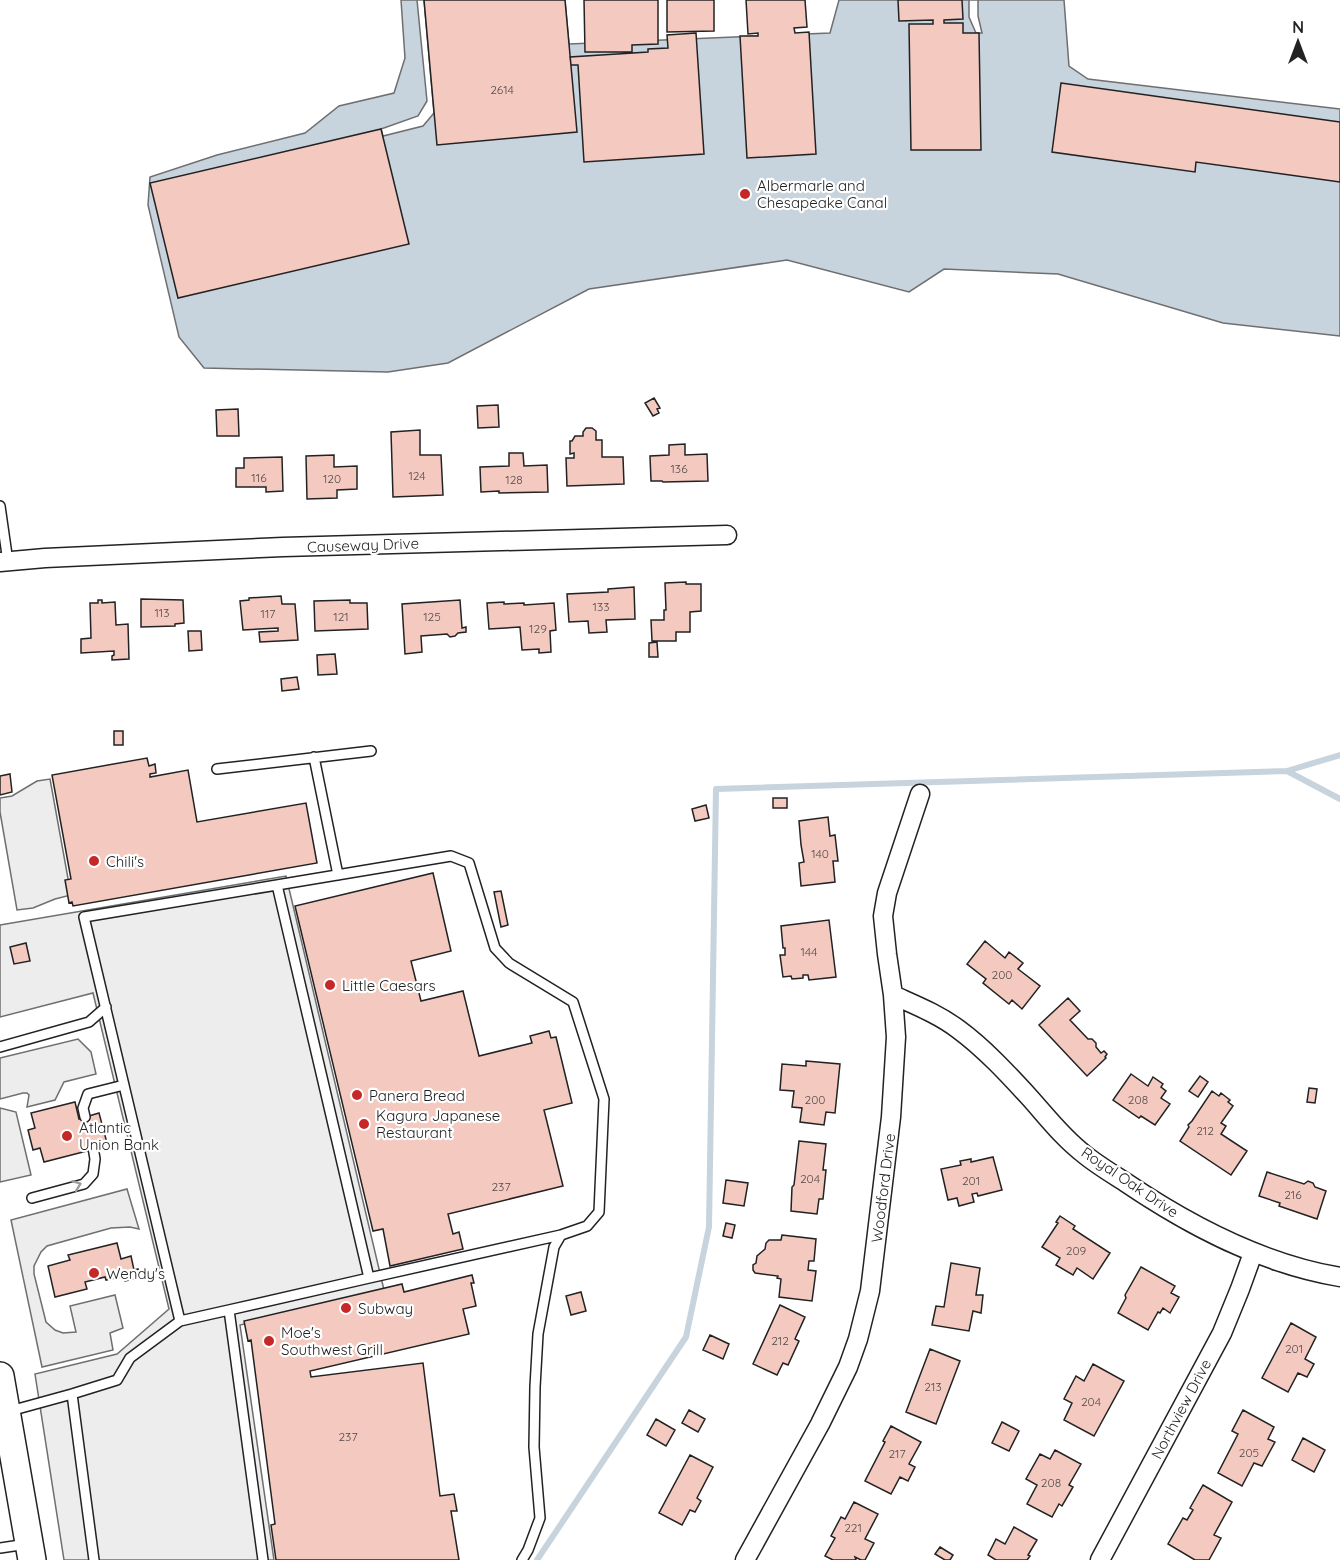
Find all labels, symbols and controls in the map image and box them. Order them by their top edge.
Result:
north arrow [1268,12,1328,72]
text: N [1292,17,1304,37]
house number: 2614 [490,82,514,97]
place label: Albermarle and Chesapeake Canal [757,176,887,212]
marker: Albermarle and Chesapeake Canal [738,187,752,201]
house number: 136 [670,461,688,476]
house number: 124 [408,468,426,483]
house number: 116 [251,470,267,485]
house number: 120 [323,471,341,486]
house number: 128 [505,472,523,487]
street label: Causeway Drive [307,534,419,556]
house number: 133 [592,599,610,614]
house number: 113 [154,605,170,620]
house number: 117 [260,606,276,621]
house number: 121 [333,609,349,624]
house number: 125 [423,609,441,624]
house number: 129 [529,621,547,636]
house number: 140 [811,846,829,861]
place label: Chili's [106,852,144,871]
marker: Chili's [87,854,101,868]
house number: 144 [801,944,817,959]
house number: 200 [992,967,1012,982]
place label: Little Caesars [342,976,436,995]
marker: Little Caesars [323,978,337,992]
place label: Panera Bread [369,1086,465,1105]
marker: Panera Bread [350,1088,364,1102]
house number: 200 [805,1092,825,1107]
house number: 208 [1128,1092,1148,1107]
place label: Kagura Japanese Restaurant [376,1106,500,1142]
marker: Kagura Japanese Restaurant [357,1117,371,1131]
place label: Atlantic Union Bank [79,1118,159,1154]
house number: 212 [1196,1123,1214,1138]
marker: Atlantic Union Bank [60,1129,74,1143]
street label: Woodford Drive [867,1132,899,1244]
street label: Royal Oak Drive [1078,1143,1182,1221]
house number: 204 [800,1171,820,1186]
house number: 201 [962,1173,980,1188]
one-way arrow [71,1179,82,1192]
house number: 237 [491,1179,511,1194]
house number: 216 [1284,1187,1302,1202]
house number: 209 [1066,1243,1087,1258]
place label: Wendy's [106,1264,165,1283]
marker: Wendy's [87,1266,101,1280]
place label: Subway [358,1299,413,1318]
marker: Subway [339,1301,353,1315]
place label: Moe's Southwest Grill [281,1323,383,1359]
house number: 212 [771,1333,789,1348]
marker: Moe's Southwest Grill [262,1334,276,1348]
house number: 201 [1285,1341,1303,1356]
street label: Northview Drive [1147,1356,1215,1462]
house number: 213 [924,1379,942,1394]
house number: 204 [1081,1394,1101,1409]
house number: 237 [338,1429,358,1444]
house number: 205 [1239,1445,1259,1460]
house number: 217 [888,1446,906,1461]
house number: 208 [1041,1475,1061,1490]
house number: 221 [844,1520,862,1535]

